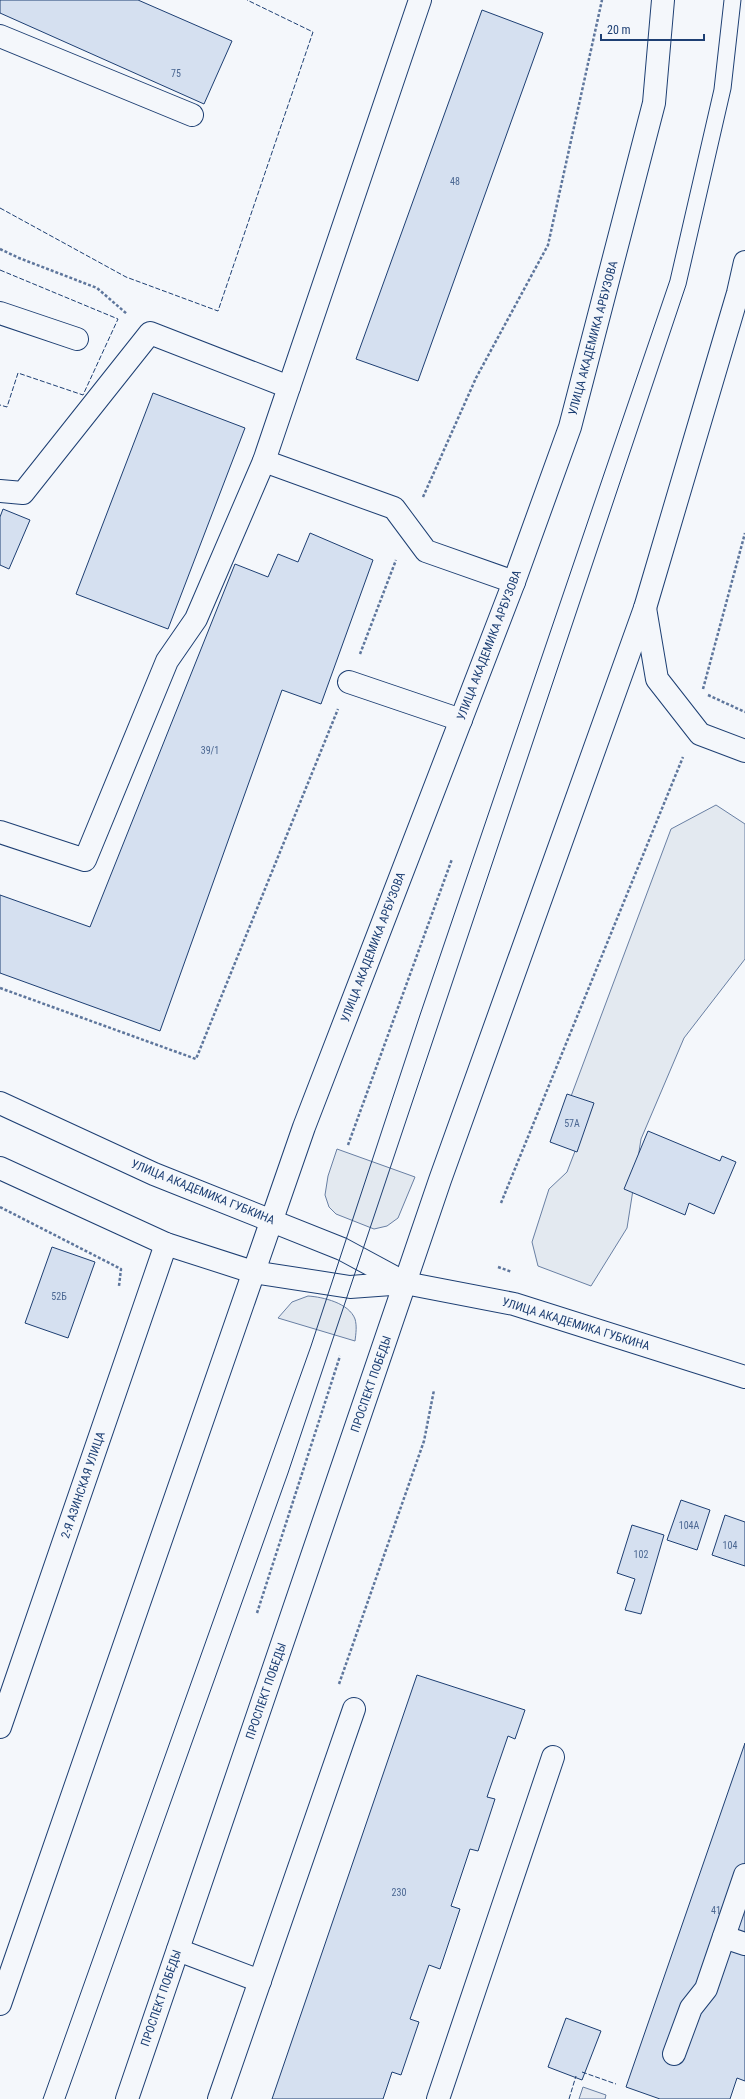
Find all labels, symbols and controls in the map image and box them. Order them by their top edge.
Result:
scale bar [601,16,704,42]
text: 20 m [607,23,631,37]
house number: 75 [171,68,181,79]
house number: 48 [450,176,460,187]
street label: УЛИЦА АКАДЕМИКА АРБУЗОВА [566,259,620,417]
street label: УЛИЦА АКАДЕМИКА АРБУЗОВА [454,568,524,722]
house number: 39/1 [201,745,219,756]
street label: УЛИЦА АКАДЕМИКА АРБУЗОВА [338,870,408,1024]
house number: 57А [564,1118,580,1129]
street label: УЛИЦА АКАДЕМИКА ГУБКИНА [129,1157,277,1227]
house number: 52Б [51,1291,67,1302]
street label: УЛИЦА АКАДЕМИКА ГУБКИНА [500,1295,652,1353]
street label: ПРОСПЕКТ ПОБЕДЫ [348,1334,394,1434]
street label: 2-Я АЗИНСКАЯ УЛИЦА [58,1430,108,1540]
house number: 104А [679,1520,700,1531]
house number: 104 [723,1540,737,1551]
house number: 102 [634,1549,648,1560]
street label: ПРОСПЕКТ ПОБЕДЫ [243,1641,289,1741]
house number: 230 [392,1887,406,1898]
house number: 41 [711,1905,721,1916]
street label: ПРОСПЕКТ ПОБЕДЫ [138,1948,184,2048]

